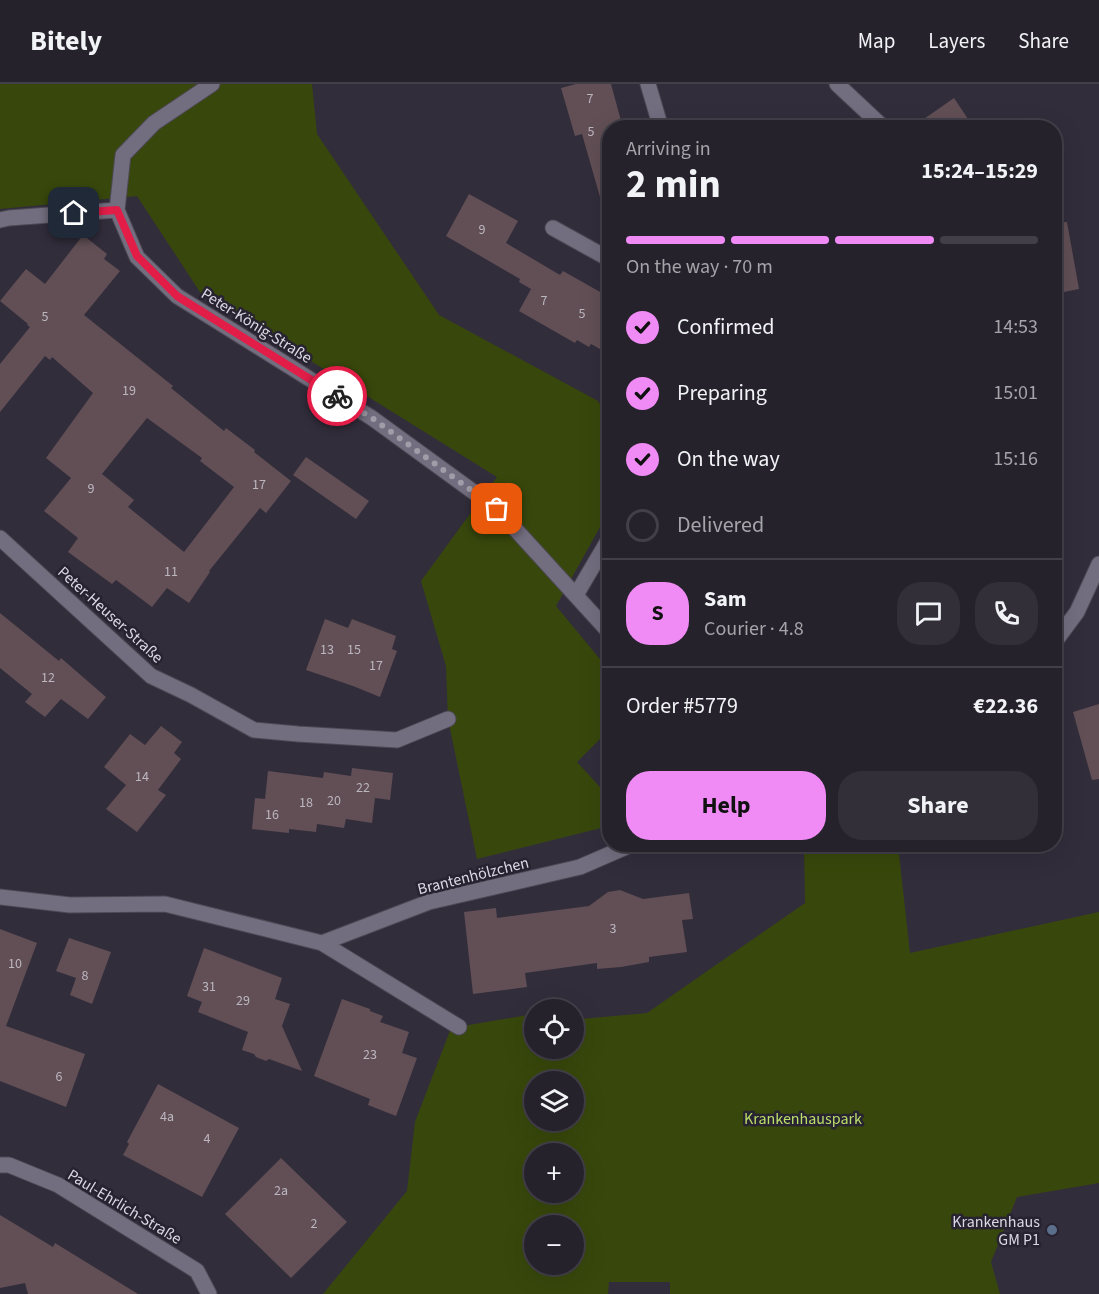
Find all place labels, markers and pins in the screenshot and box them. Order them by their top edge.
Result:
pin [48,187,99,238]
pin [471,483,522,534]
place label: Krankenhaus GM P1 [952,1211,1040,1251]
marker: Krankenhaus GM P1 [1045,1223,1059,1237]

